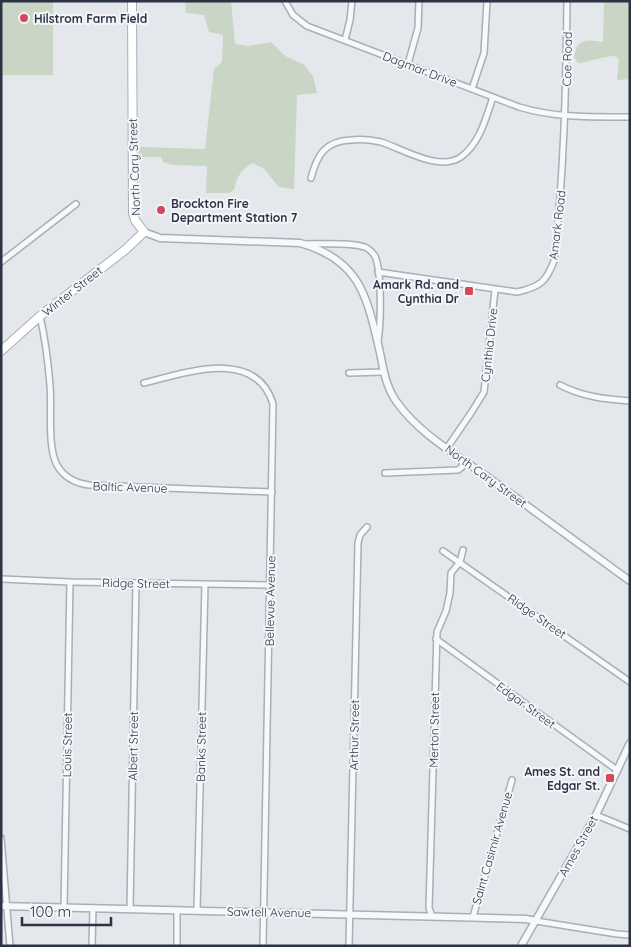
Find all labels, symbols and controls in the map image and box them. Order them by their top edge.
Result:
place label: Hilstrom Farm Field [34,11,147,26]
marker: Hilstrom Farm Field [18,12,30,24]
street label: Coe Road [559,31,575,87]
street label: Dagmar Drive [381,48,459,90]
street label: North Cary Street [125,118,143,216]
street label: Amark Road [545,189,569,261]
place label: Brockton Fire Department Station 7 [171,196,298,225]
marker: Brockton Fire Department Station 7 [155,204,167,216]
street label: Winter Street [39,263,105,319]
place label: Amark Rd. and Cynthia Dr [373,277,459,306]
marker: Amark Rd. and Cynthia Dr [463,285,475,297]
street label: Cynthia Drive [478,307,500,383]
street label: North Cary Street [442,441,530,511]
street label: Baltic Avenue [92,478,168,496]
street label: Bellevue Avenue [262,555,278,647]
street label: Ridge Street [102,575,170,591]
street label: Ridge Street [505,590,569,642]
street label: Edgar Street [494,679,558,731]
street label: Merton Street [426,692,442,768]
street label: Arthur Street [346,699,362,771]
street label: Albert Street [125,711,141,781]
street label: Banks Street [193,712,209,782]
street label: Louis Street [59,713,75,777]
place label: Ames St. and Edgar St. [524,764,600,793]
marker: Ames St. and Edgar St. [604,772,616,784]
street label: Saint Casimir Avenue [469,790,515,906]
street label: Ames Street [555,813,601,879]
scale bar [22,894,111,926]
text: 100 m [30,902,71,921]
street label: Sawtell Avenue [227,904,311,920]

